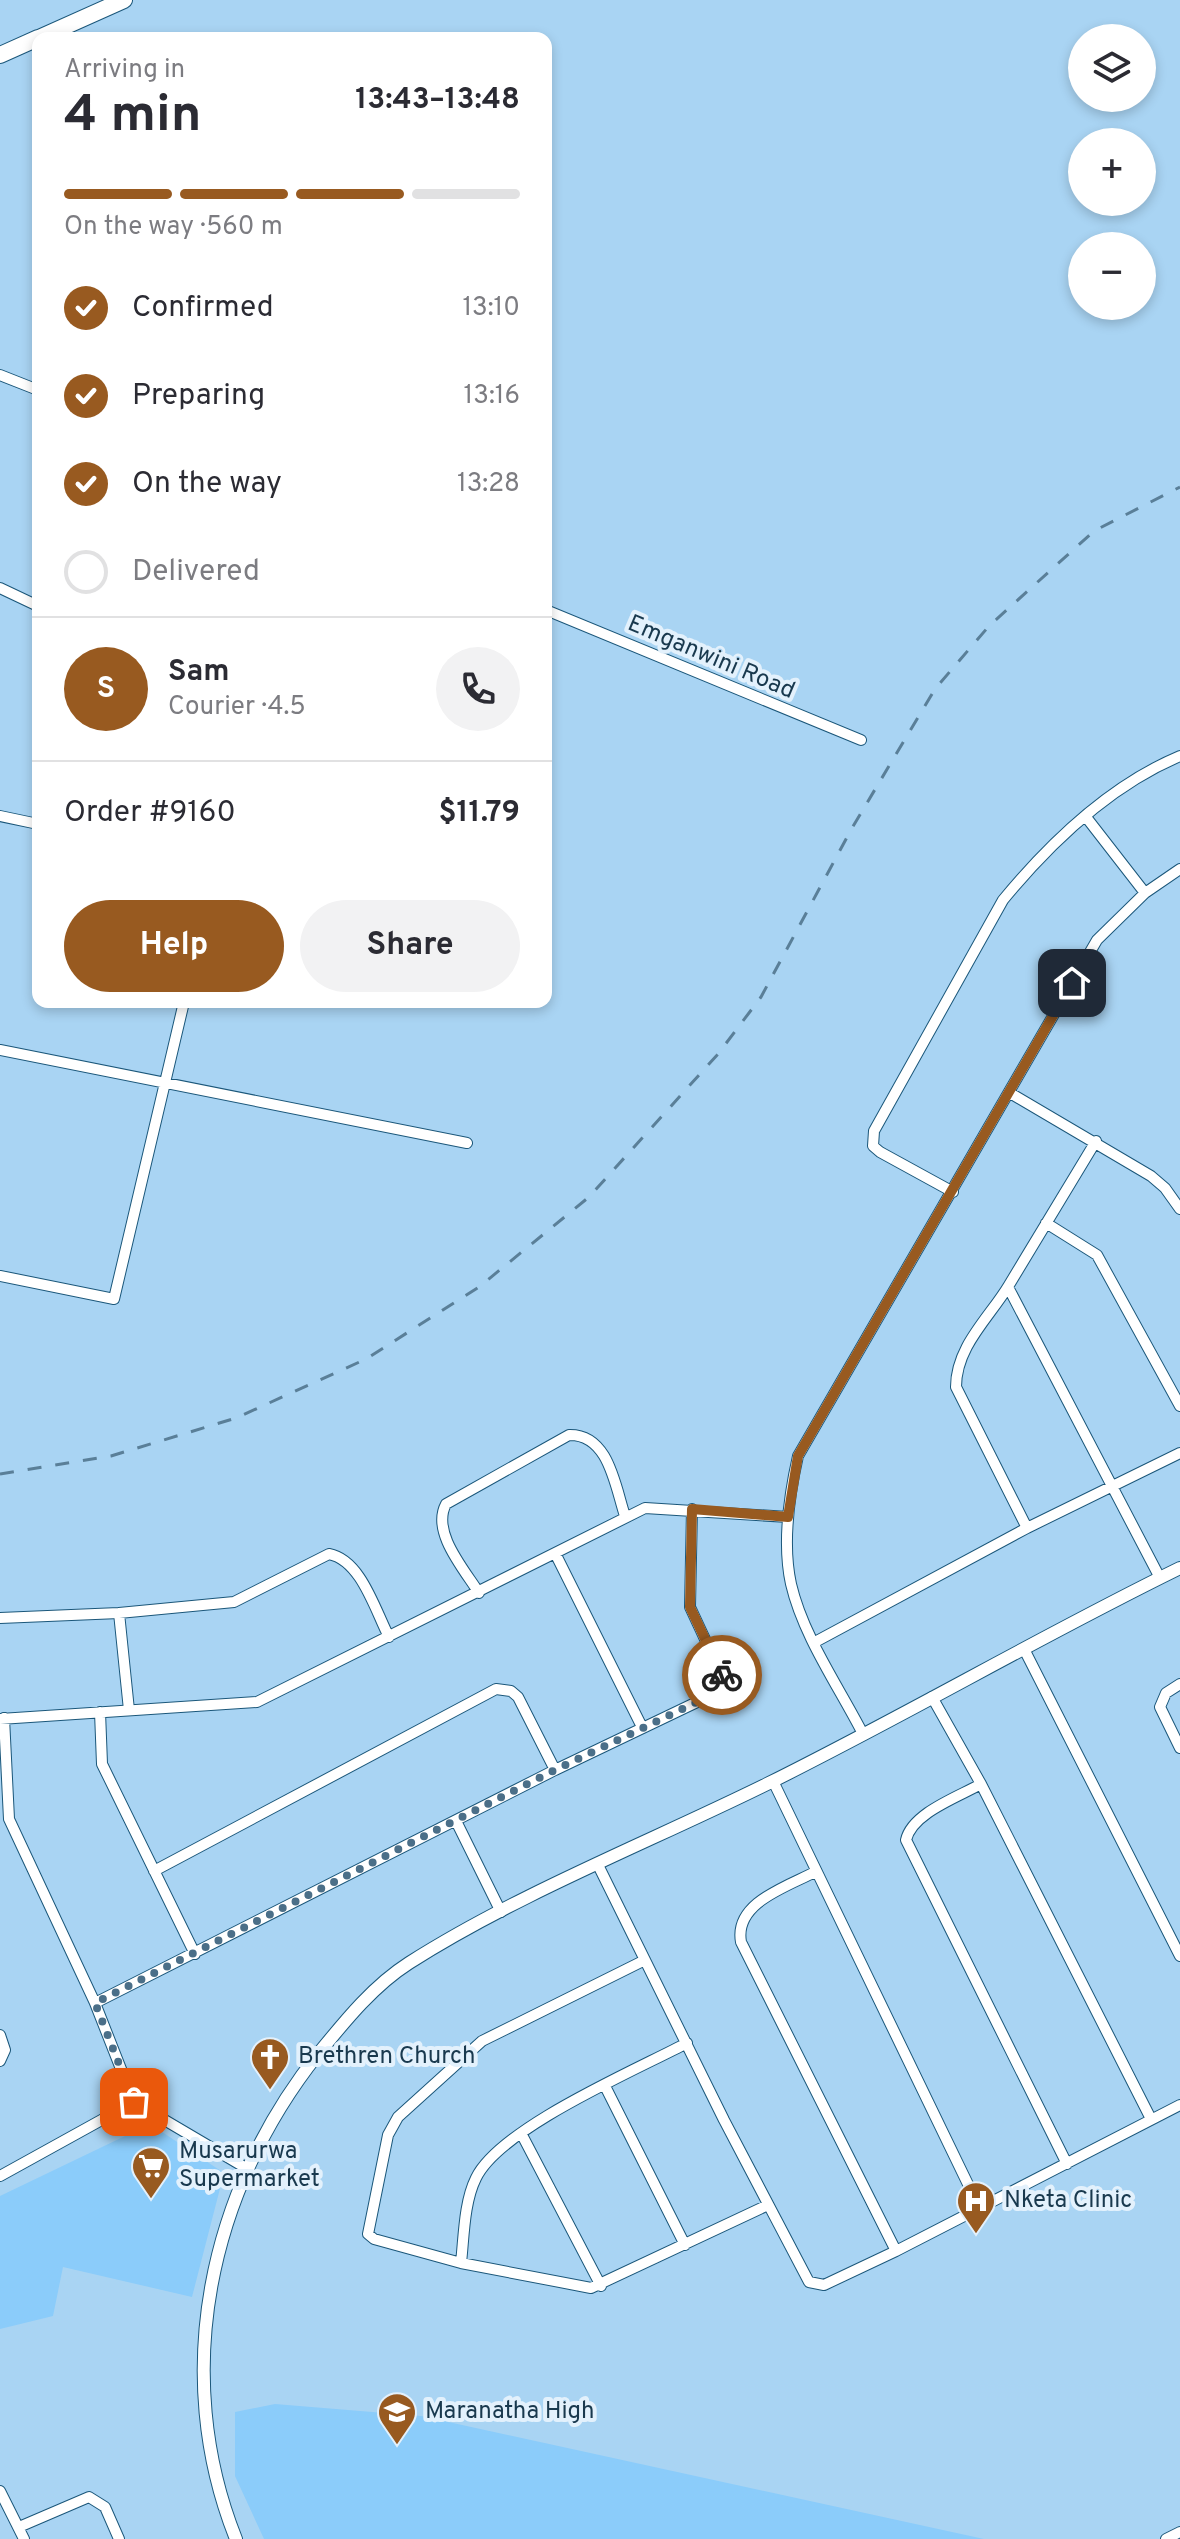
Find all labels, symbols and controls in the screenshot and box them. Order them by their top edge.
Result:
map controls [1068,24,1156,320]
button: layers [1068,24,1156,112]
text: Arriving in [64,54,185,87]
text: 13:43–13:48 [355,82,520,119]
text: 4 min [64,84,201,150]
button: + [1068,128,1156,216]
text: On the way · 560 m [64,211,283,244]
button: − [1068,232,1156,320]
icon: check [64,286,108,330]
text: Confirmed [132,290,274,327]
text: 13:10 [462,292,520,325]
icon: check [64,374,108,418]
text: Preparing [132,378,265,415]
text: 13:16 [464,380,520,413]
icon: check [64,462,108,506]
text: On the way [132,466,282,503]
text: 13:28 [457,468,520,501]
text: Delivered [132,554,260,591]
street label: Emganwini Road [623,609,799,707]
button: phone [436,647,520,731]
text: Sam [168,654,230,691]
text: S [97,671,115,708]
text: Courier · 4.5 [168,691,306,724]
text: Order #9160 [64,795,236,832]
text: $11.79 [438,795,520,832]
button: Help [64,900,284,992]
button: Share [300,900,520,992]
pin [1038,949,1106,1017]
icon: home [1050,961,1094,1005]
courier [682,1635,762,1715]
icon: bike [700,1653,744,1697]
church icon: Brethren Church [249,2036,291,2091]
place label: Brethren Church [298,2042,476,2072]
pin [100,2068,168,2136]
icon: bag [112,2080,156,2124]
place label: Musarurwa Supermarket [179,2137,320,2195]
supermarket icon: Musarurwa Supermarket [130,2145,172,2200]
hospital icon: Nketa Clinic [955,2180,997,2235]
place label: Nketa Clinic [1004,2186,1132,2216]
school or university icon: Maranatha High [376,2391,418,2446]
place label: Maranatha High [425,2397,595,2427]

